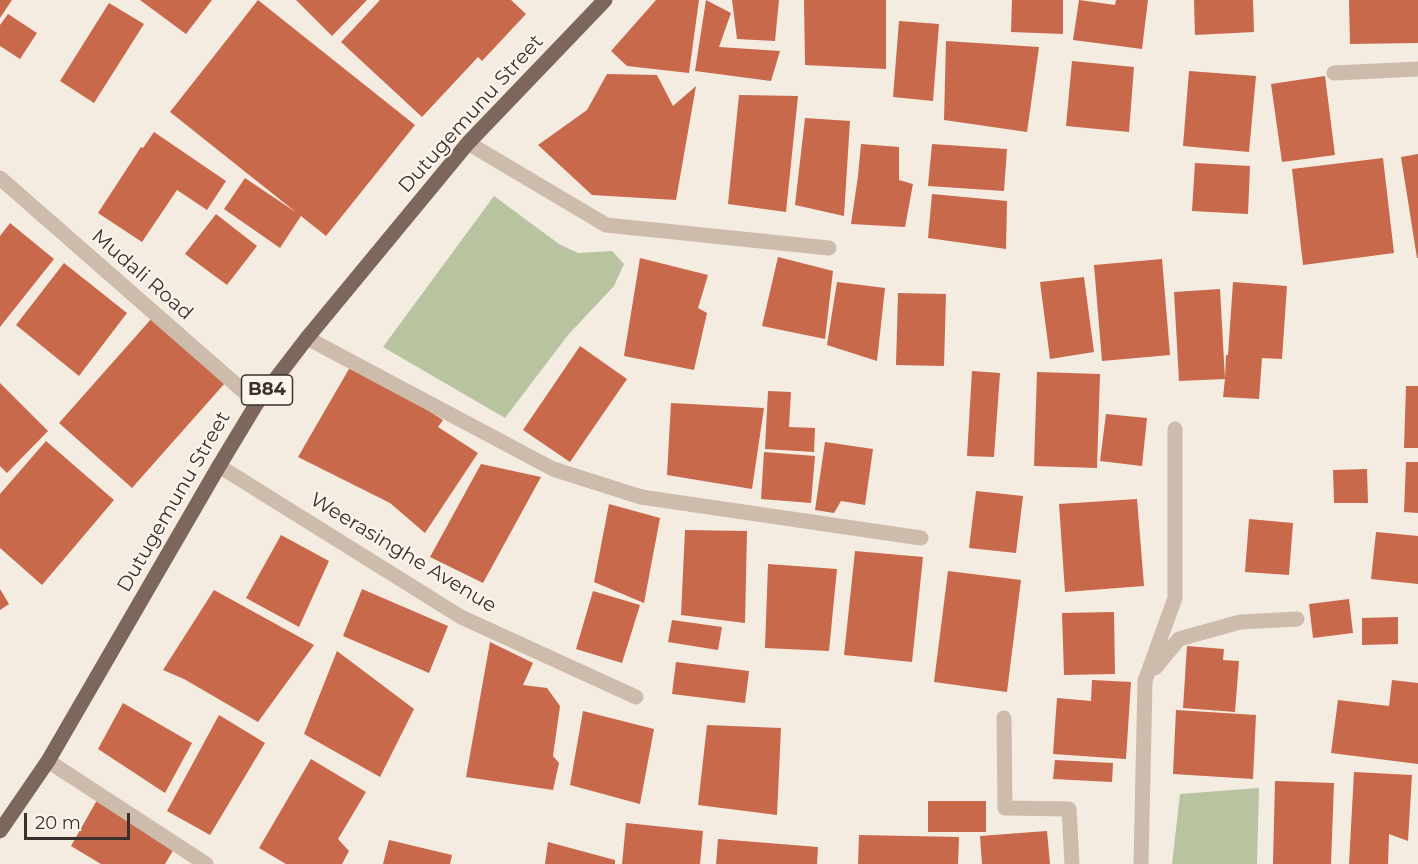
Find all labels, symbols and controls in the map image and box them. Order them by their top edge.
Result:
street label: Dutugemunu Street [394,30,548,198]
street label: Mudali Road [87,225,197,325]
road number: B84 [242,375,292,405]
street label: Dutugemunu Street [112,407,236,597]
street label: Weerasinghe Avenue [306,488,500,618]
scale bar [27,801,134,839]
text: 20 m [35,812,81,834]

